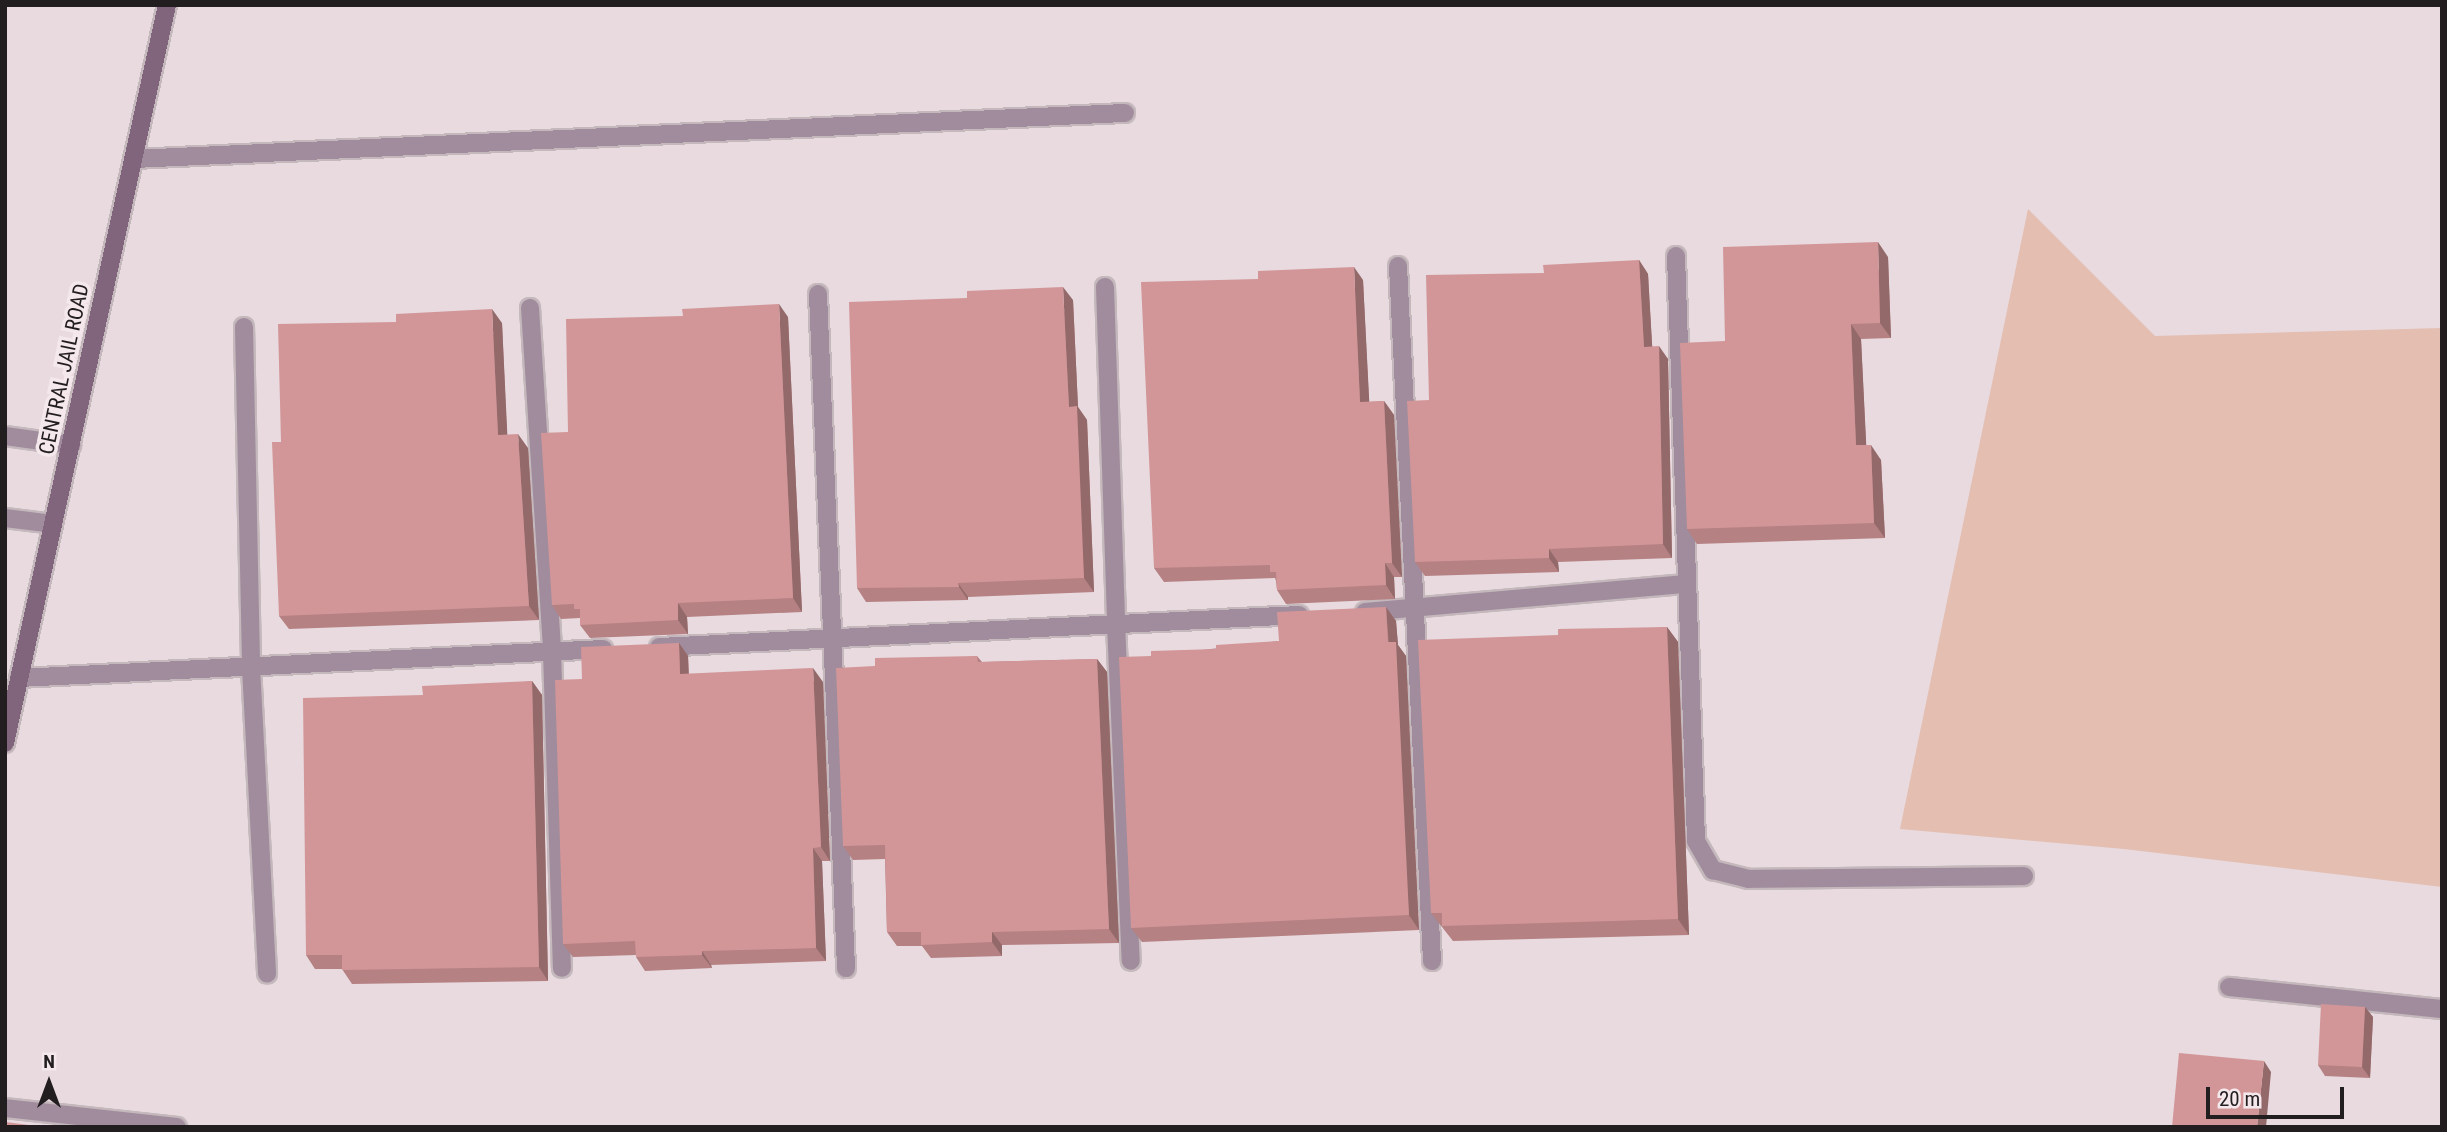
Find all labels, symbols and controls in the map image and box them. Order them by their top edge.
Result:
street label: CENTRAL JAIL ROAD [34,281,94,457]
north arrow [14,1048,84,1118]
text: N [43,1050,55,1073]
scale bar [2209,1072,2347,1116]
text: 20 m [2219,1087,2260,1111]

